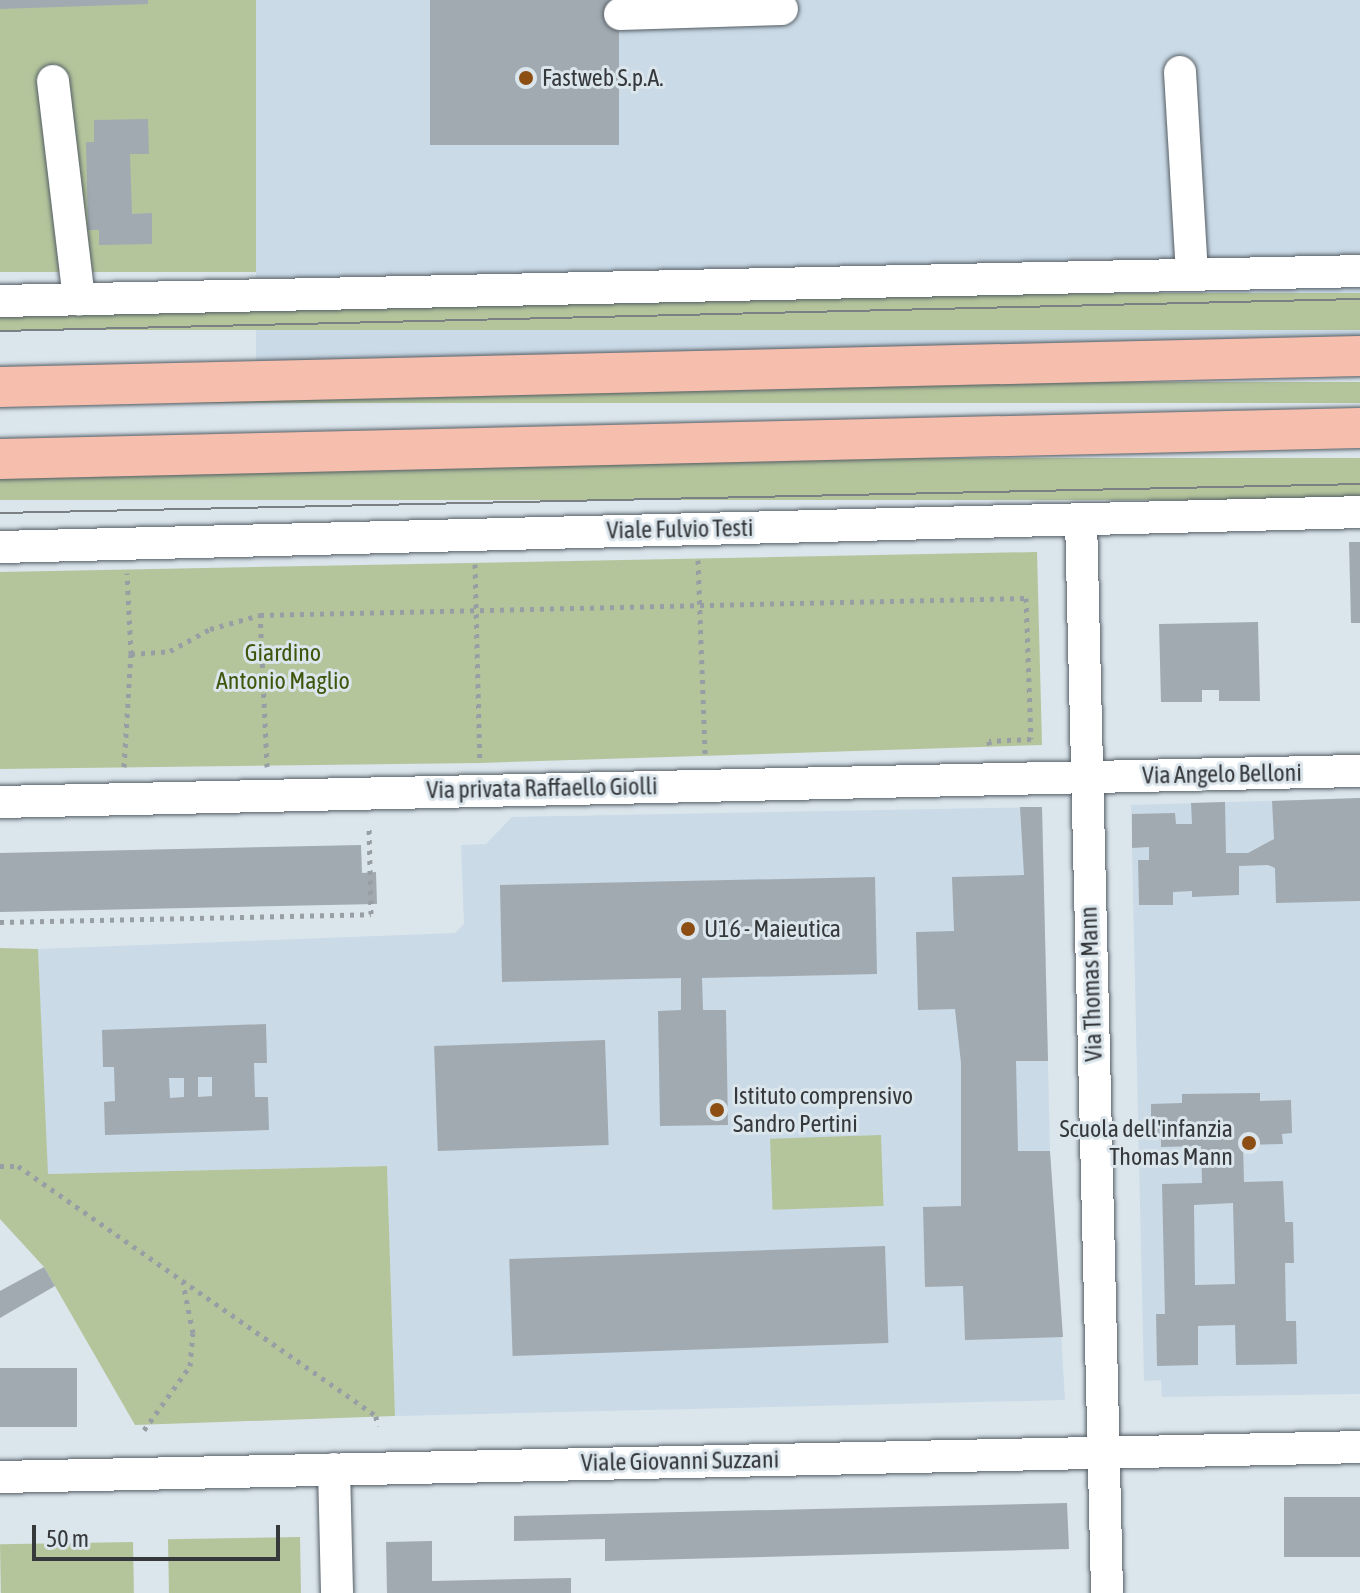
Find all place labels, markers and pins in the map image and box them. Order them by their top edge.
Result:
place label: Fastweb S.p.A. [542,64,663,92]
marker: Fastweb S.p.A. [517,69,535,87]
place label: U16 - Maieutica [704,915,841,943]
marker: U16 - Maieutica [679,920,697,938]
place label: Istituto comprensivo Sandro Pertini [733,1082,913,1138]
marker: Istituto comprensivo Sandro Pertini [708,1101,726,1119]
place label: Scuola dell'infanzia Thomas Mann [1060,1115,1233,1171]
marker: Scuola dell'infanzia Thomas Mann [1240,1134,1258,1152]

